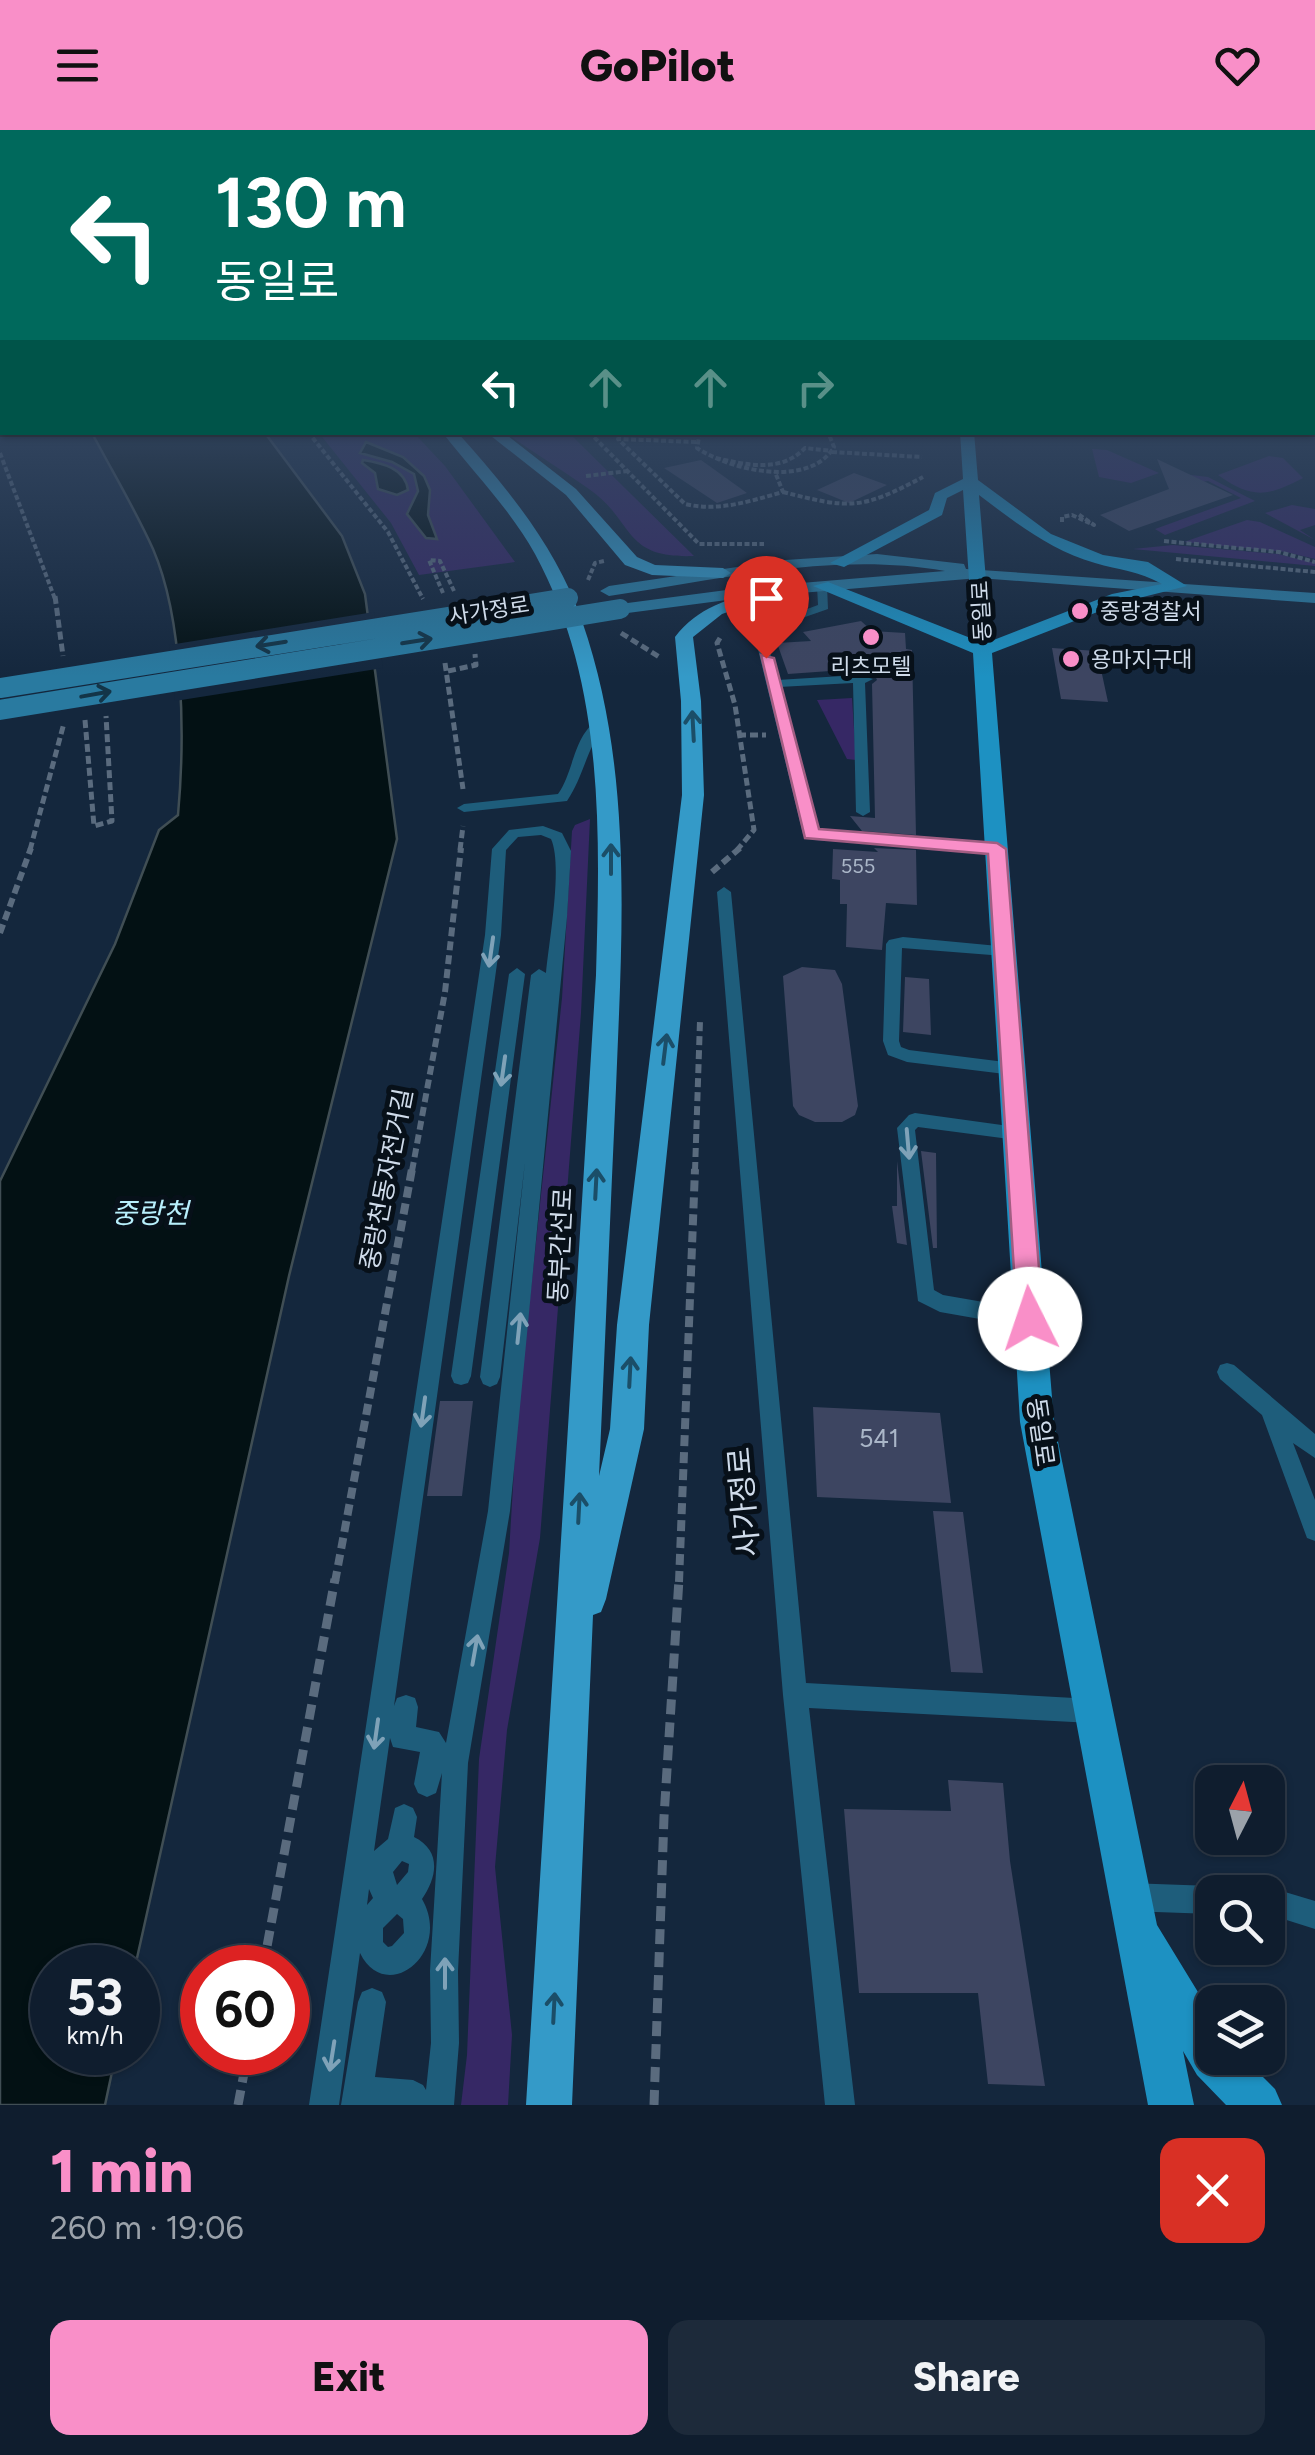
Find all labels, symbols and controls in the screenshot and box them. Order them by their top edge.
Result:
icon: menu [50,38,105,93]
text: GoPilot [580,38,735,92]
icon: heart [1210,38,1265,93]
text: 130 m [215,160,407,245]
icon: left [50,170,180,300]
text: 동일로 [215,254,339,308]
icon: left [473,360,528,415]
icon: ahead [578,360,633,415]
icon: ahead [683,360,738,415]
icon: right [788,360,843,415]
pin [724,556,809,659]
icon: arrive [739,571,794,626]
street label: 동일로 [966,580,997,642]
street label: 사가정로 [447,591,531,630]
place label: 중랑경찰서 [1100,598,1201,625]
marker: 중랑경찰서 [1069,600,1091,622]
marker: 리츠모텔 [860,626,882,648]
one-way arrow [400,632,433,650]
one-way arrow [255,636,287,654]
place label: 용마지구대 [1091,646,1192,673]
marker: 용마지구대 [1060,648,1082,670]
place label: 리츠모텔 [831,653,911,680]
one-way arrow [79,684,112,703]
one-way arrow [683,710,702,742]
one-way arrow [601,844,620,876]
house number: 555 [841,854,875,878]
one-way arrow [481,935,499,968]
one-way arrow [656,1033,675,1066]
one-way arrow [494,1054,512,1086]
street label: 중랑천동자전거길 [354,1086,418,1272]
one-way arrow [898,1127,917,1159]
one-way arrow [587,1168,606,1200]
street label: 동부간선로 [542,1187,578,1303]
water label: 중랑천 [111,1196,192,1230]
position arrow [978,1267,1082,1371]
one-way arrow [510,1313,529,1345]
one-way arrow [621,1357,640,1389]
one-way arrow [414,1395,432,1428]
street label: 동일로 [1021,1396,1061,1468]
house number: 541 [859,1423,899,1453]
street label: 사가정로 [720,1445,767,1559]
one-way arrow [570,1493,589,1525]
one-way arrow [466,1634,485,1667]
one-way arrow [366,1717,385,1749]
north arrow [1195,1765,1285,1855]
map controls [1195,1765,1285,2075]
button: search [1195,1875,1285,1965]
speed limit sign: 60 [180,1945,310,2075]
one-way arrow [436,1957,454,1990]
text: 53 [67,1967,123,2028]
button: layers [1195,1985,1285,2075]
one-way arrow [545,1992,564,2024]
text: km/h [66,2020,124,2050]
one-way arrow [322,2039,340,2071]
text: 1 min [50,2135,193,2207]
button: close [1160,2138,1265,2243]
text: 260 m · 19:06 [50,2209,244,2247]
button: Exit [50,2320,648,2435]
button: Share [668,2320,1265,2435]

